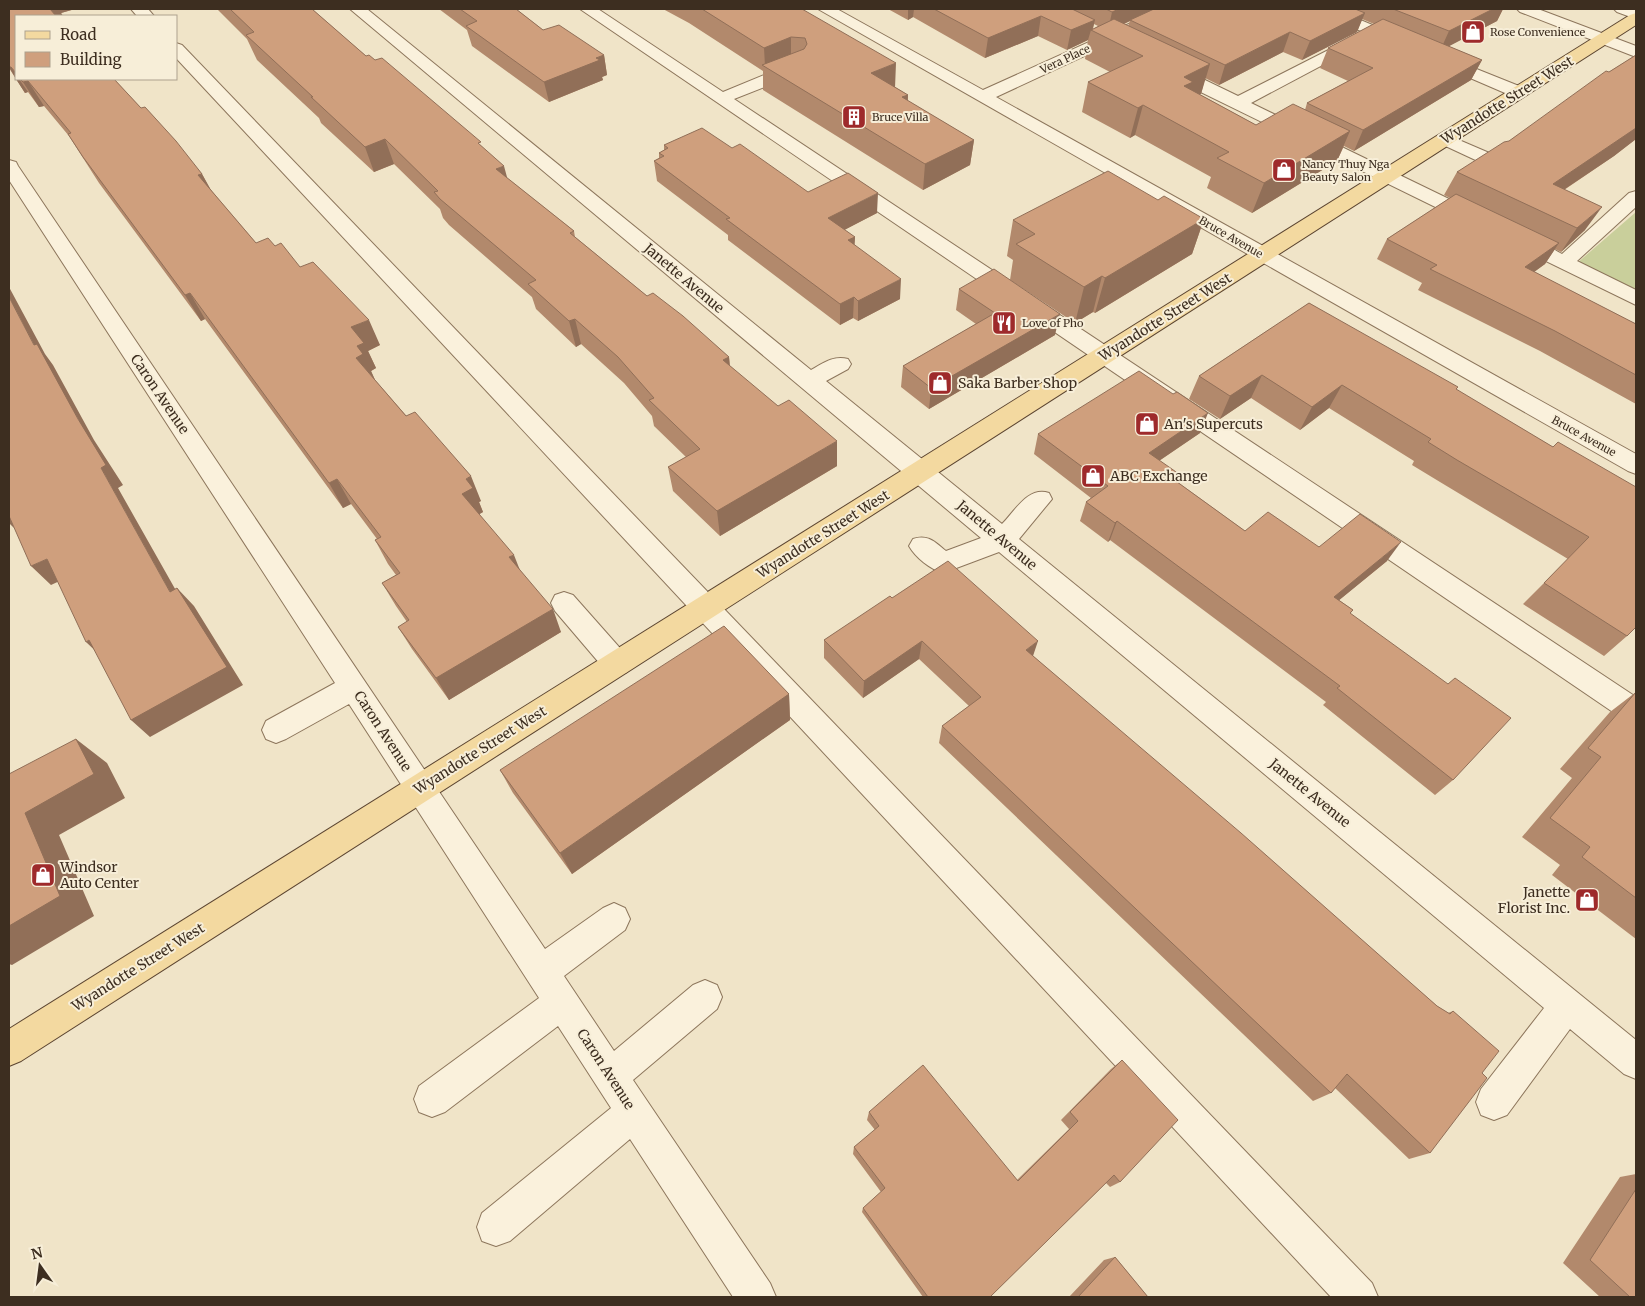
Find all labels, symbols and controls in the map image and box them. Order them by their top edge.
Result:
legend [15,15,178,80]
shop icon: Rose Convenience [1460,19,1486,45]
text: Road [60,25,96,44]
place label: Rose Convenience [1490,25,1585,39]
street label: Vera Place [1037,41,1092,77]
text: Building [60,50,122,69]
street label: Wyandotte Street West [1436,52,1577,149]
building icon: Bruce Villa [841,104,867,130]
place label: Bruce Villa [872,110,929,124]
shop icon: Nancy Thuy Nga Beauty Salon [1271,157,1297,183]
place label: Nancy Thuy Nga Beauty Salon [1302,157,1389,184]
street label: Bruce Avenue [1197,213,1266,261]
street label: Janette Avenue [639,239,728,317]
street label: Wyandotte Street West [1094,269,1235,366]
restaurant icon: Love of Pho [991,310,1017,336]
place label: Love of Pho [1022,316,1084,330]
street label: Caron Avenue [127,351,193,437]
shop icon: Saka Barber Shop [927,370,953,396]
place label: Saka Barber Shop [958,374,1077,392]
shop icon: An's Supercuts [1134,411,1160,437]
street label: Bruce Avenue [1549,413,1619,460]
place label: An's Supercuts [1163,415,1263,433]
shop icon: ABC Exchange [1080,463,1106,489]
place label: ABC Exchange [1109,467,1208,485]
street label: Wyandotte Street West [752,486,893,583]
street label: Janette Avenue [952,496,1041,574]
street label: Caron Avenue [350,687,416,775]
street label: Wyandotte Street West [409,702,550,799]
street label: Janette Avenue [1265,754,1354,831]
place label: Windsor Auto Center [59,858,139,892]
shop icon: Windsor Auto Center [30,862,56,888]
place label: Janette Florist Inc. [1498,883,1570,917]
shop icon: Janette Florist Inc. [1574,887,1600,913]
street label: Wyandotte Street West [67,919,208,1016]
street label: Caron Avenue [573,1025,639,1113]
north arrow [15,1241,65,1291]
text: N [29,1243,44,1263]

